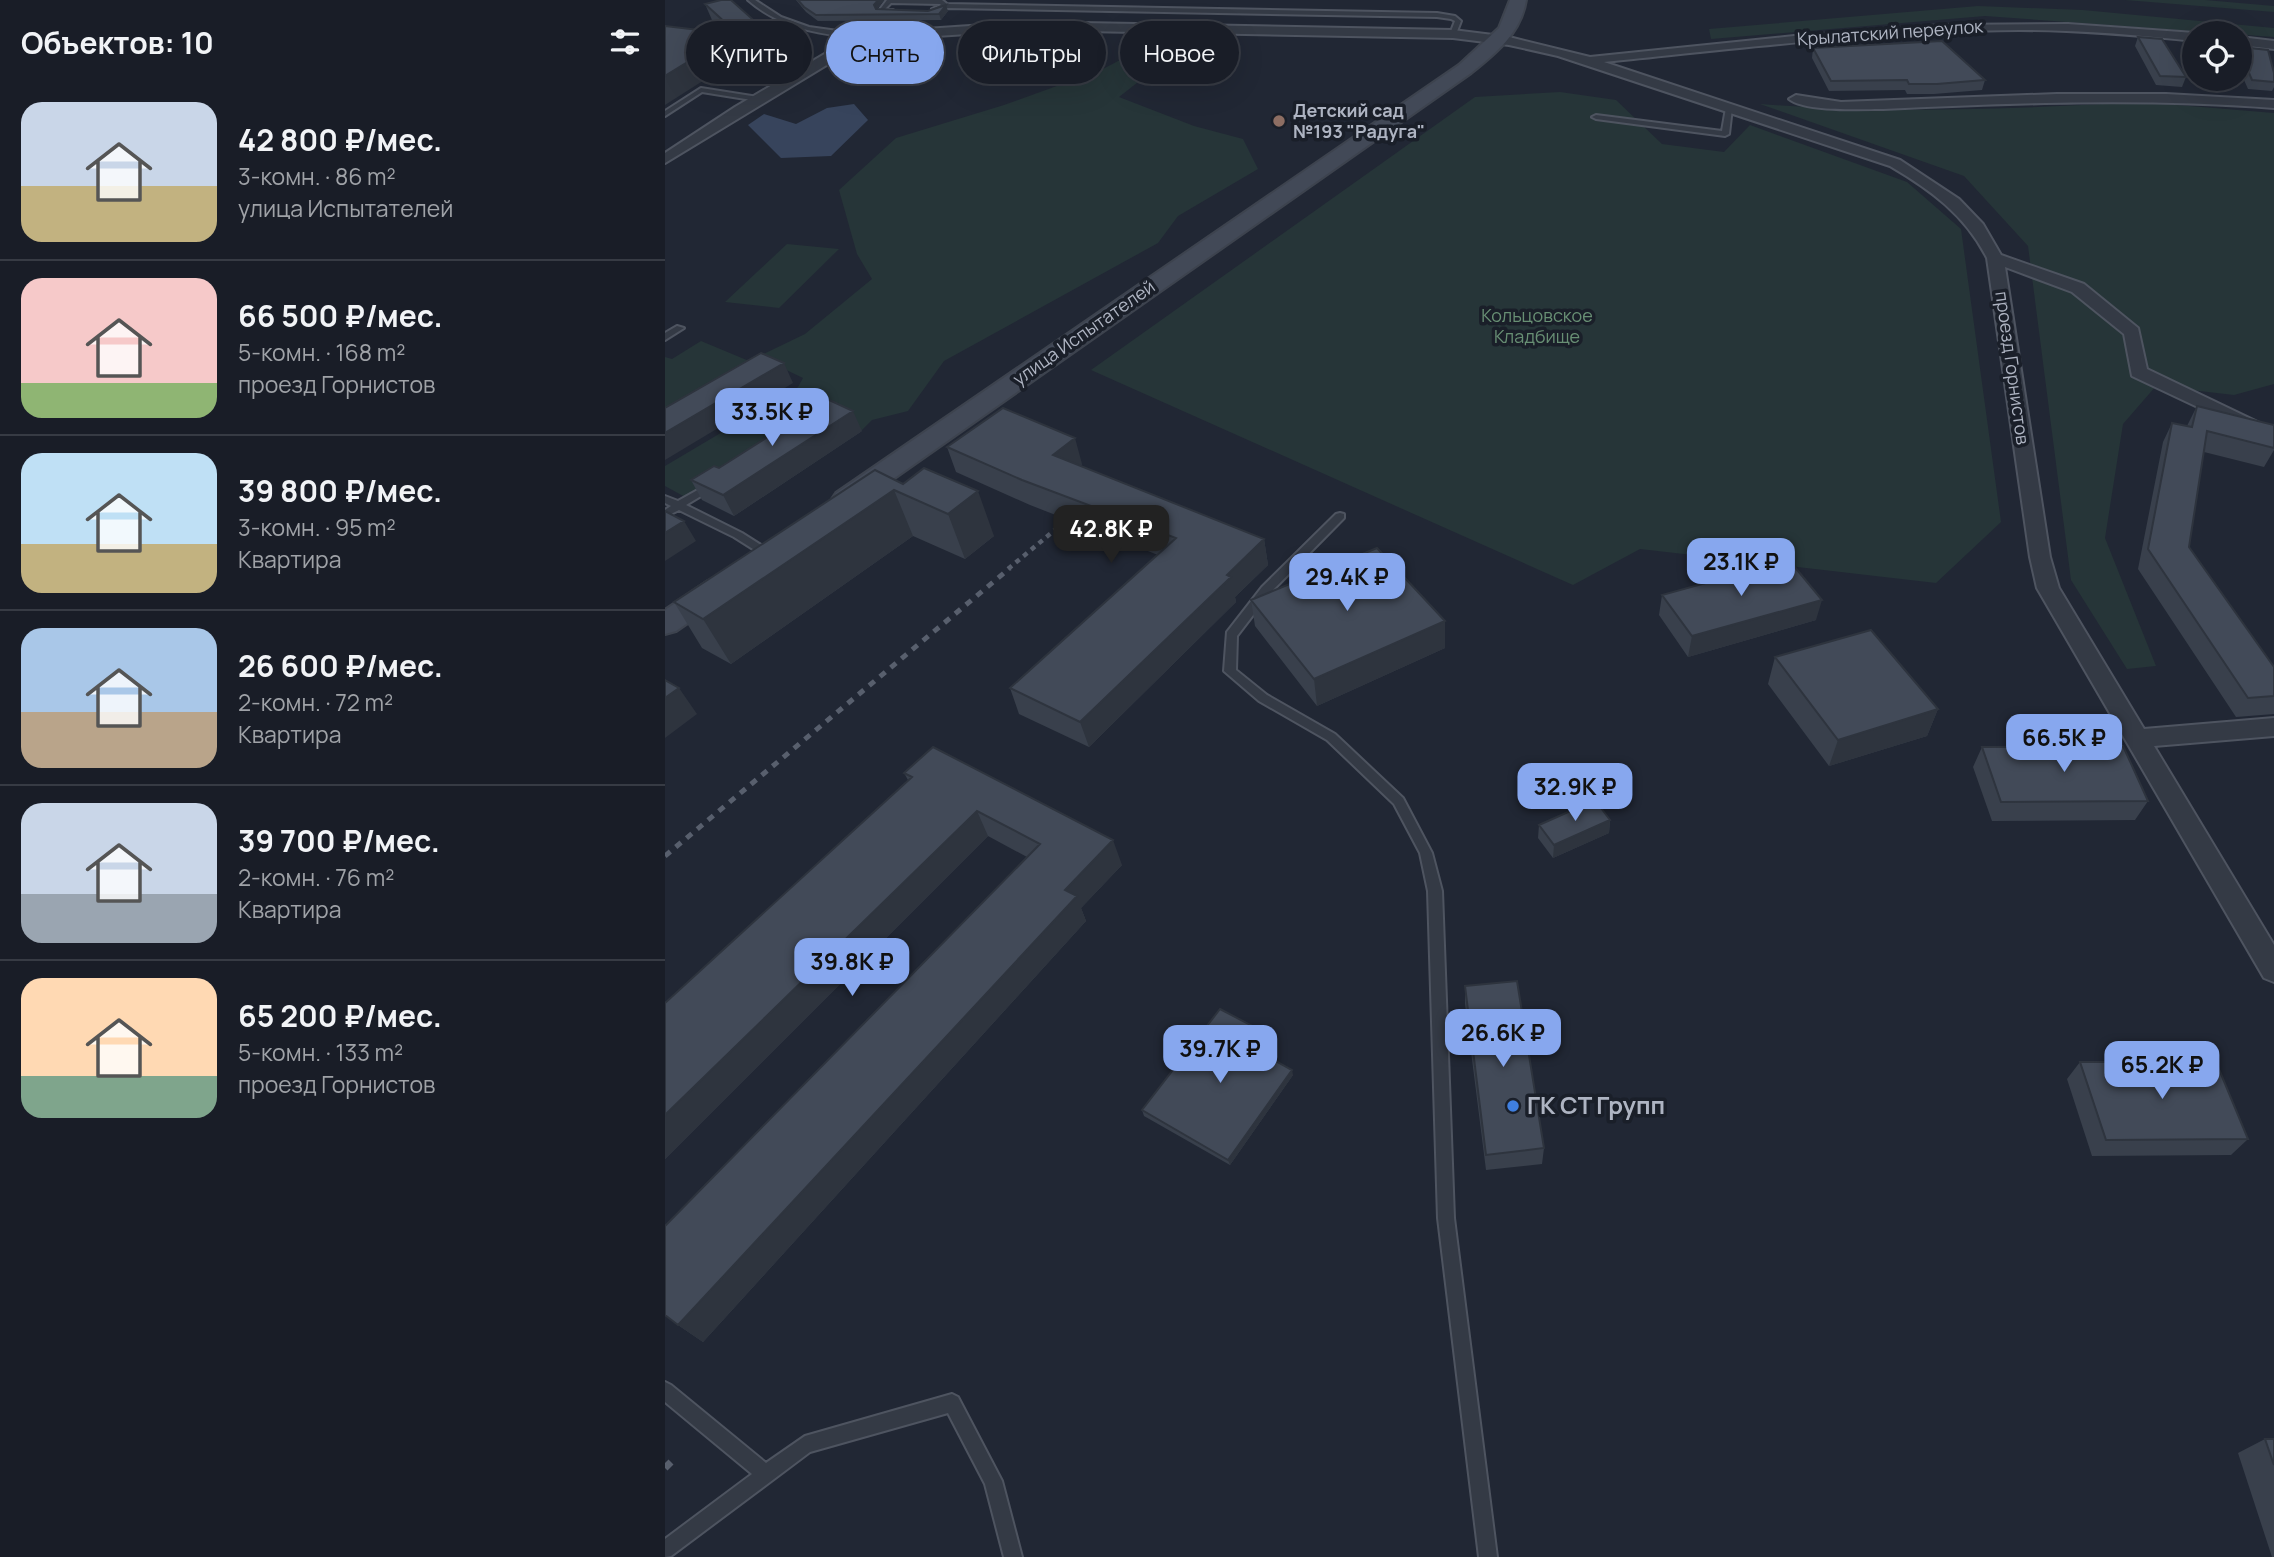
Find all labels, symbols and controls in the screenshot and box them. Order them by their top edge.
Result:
street label: Крылатский переулок [1796,13,1985,50]
chip: Купить [686,21,812,84]
chip: Снять [826,21,944,84]
chip: Фильтры [958,21,1106,84]
chip: Новое [1120,21,1239,84]
map controls [2182,21,2252,91]
button: locate [2182,21,2252,91]
text: Объектов: 10 [21,22,214,63]
icon: filters [606,23,644,61]
place label: Детский сад №193 "Радуга" [1293,98,1425,143]
marker: Детский сад №193 "Радуга" [1271,113,1287,129]
text: 42 800 ₽/мес. [238,119,442,160]
icon: home [77,130,161,214]
text: 3-комн. · 86 m² [238,160,396,192]
text: улица Испытателей [238,192,453,224]
street label: улица Испытателей [1008,274,1159,390]
street label: проезд Горнистов [1990,290,2036,446]
text: 66 500 ₽/мес. [238,295,443,336]
park label: Кольцовское Кладбище [1481,303,1593,348]
icon: home [77,306,161,390]
text: 5-комн. · 168 m² [238,336,405,368]
text: проезд Горнистов [238,368,435,400]
pin: 33.5K ₽ [707,388,837,448]
text: 33.5K ₽ [731,395,813,427]
text: 39 800 ₽/мес. [238,470,442,511]
icon: home [77,481,161,565]
pin: 42.8K ₽ [1046,505,1176,565]
text: 3-комн. · 95 m² [238,511,396,543]
text: 42.8K ₽ [1069,512,1153,544]
pin: 23.1K ₽ [1676,538,1806,598]
text: Квартира [238,543,342,575]
text: 23.1K ₽ [1703,545,1779,577]
pin: 29.4K ₽ [1282,554,1412,613]
text: 29.4K ₽ [1305,560,1389,592]
text: 26 600 ₽/мес. [238,645,443,686]
icon: home [77,656,161,740]
text: 2-комн. · 72 m² [238,686,393,718]
pin: 66.5K ₽ [1999,714,2129,774]
text: Квартира [238,718,342,750]
text: 66.5K ₽ [2022,721,2106,753]
pin: 32.9K ₽ [1510,764,1640,823]
text: 32.9K ₽ [1533,770,1617,802]
text: 39 700 ₽/мес. [238,820,440,861]
icon: home [77,831,161,915]
text: 2-комн. · 76 m² [238,861,394,893]
text: Квартира [238,893,342,925]
pin: 39.8K ₽ [787,939,917,998]
text: 39.8K ₽ [810,945,894,977]
text: 65 200 ₽/мес. [238,995,442,1036]
icon: home [77,1006,161,1090]
pin: 26.6K ₽ [1438,1010,1568,1069]
text: 26.6K ₽ [1461,1016,1545,1048]
pin: 39.7K ₽ [1155,1026,1285,1085]
text: 39.7K ₽ [1179,1032,1261,1064]
text: 5-комн. · 133 m² [238,1036,403,1068]
pin: 65.2K ₽ [2097,1042,2227,1101]
text: 65.2K ₽ [2120,1048,2204,1080]
text: проезд Горнистов [238,1068,435,1100]
place label: ГК СТ Групп [1527,1088,1665,1121]
marker: ГК СТ Групп [1505,1098,1521,1114]

